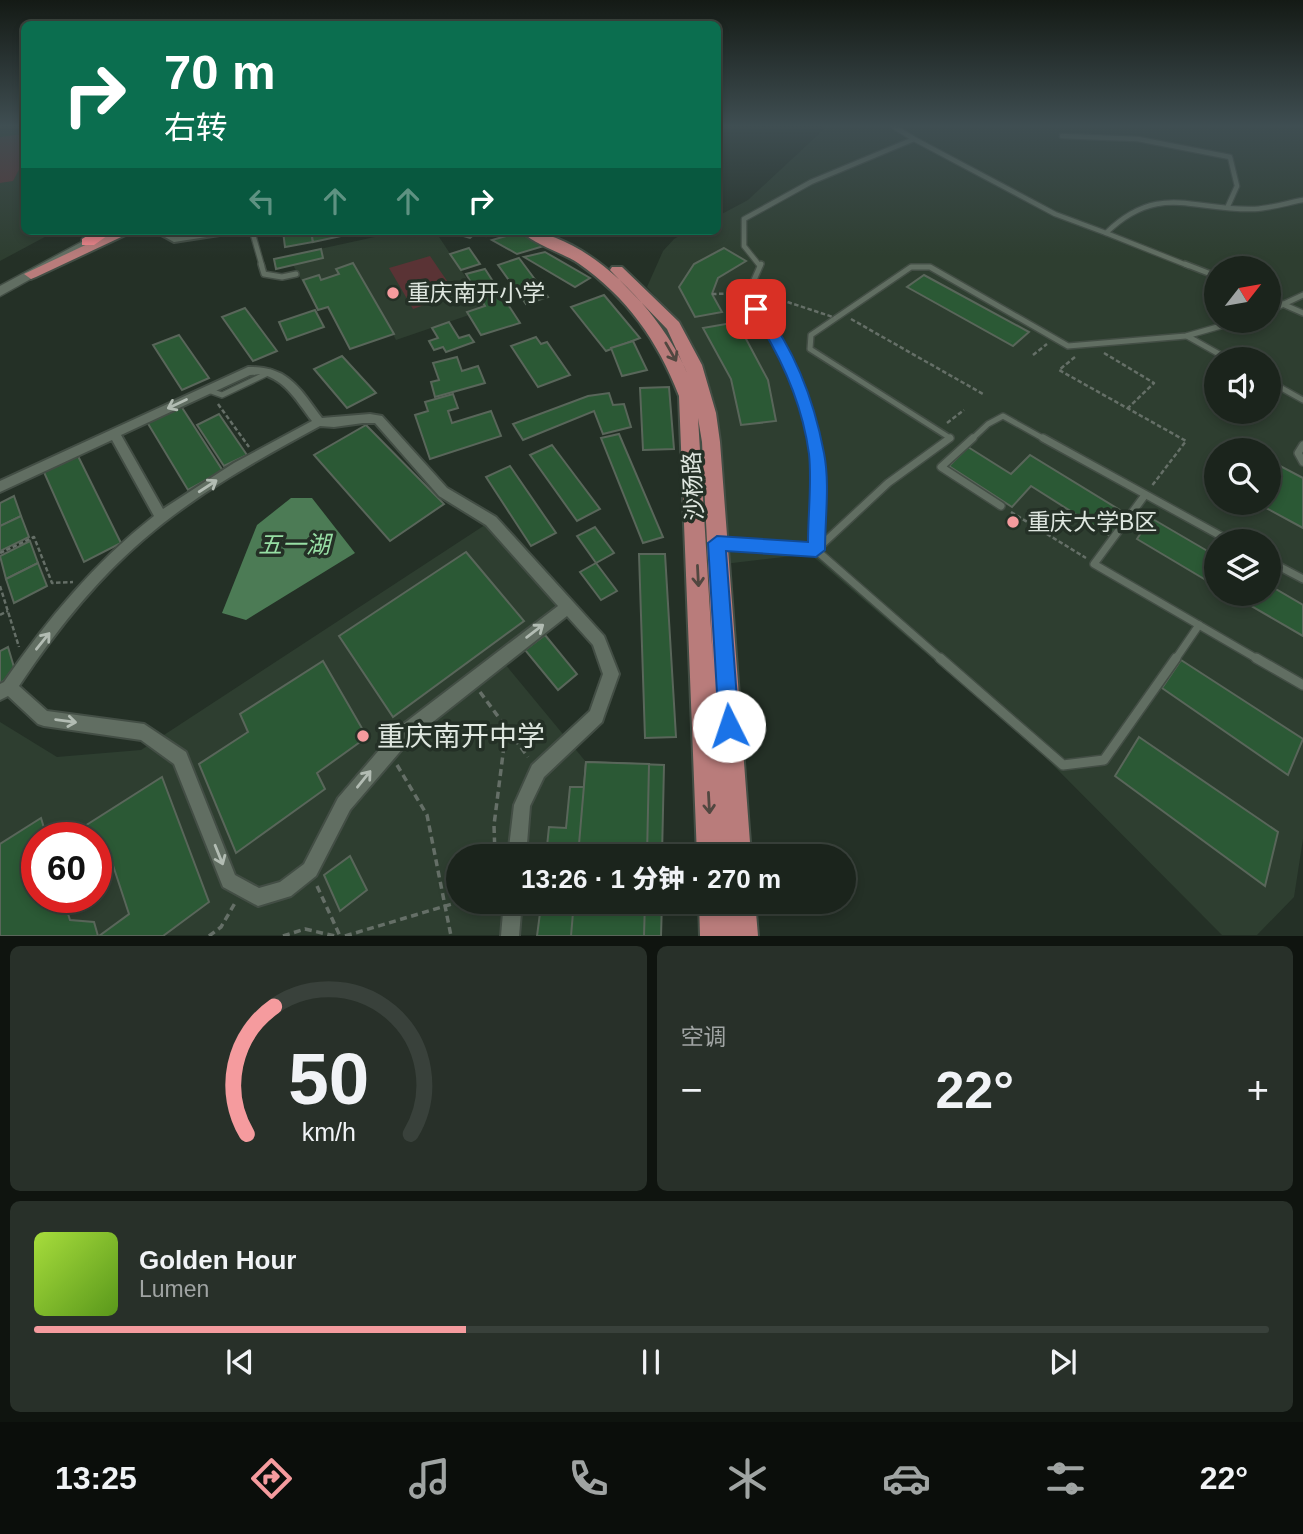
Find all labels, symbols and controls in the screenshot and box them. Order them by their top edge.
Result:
text: 70 m [164,45,276,99]
icon: right [49,49,140,140]
text: 右转 [164,110,228,146]
icon: left [243,182,281,220]
icon: ahead [316,182,354,220]
icon: ahead [389,182,427,220]
icon: right [462,182,500,220]
north arrow [1204,256,1281,332]
map controls [1204,256,1281,606]
pin [726,279,786,339]
place label: 重庆南开小学 [407,280,545,306]
marker: 重庆南开小学 [385,285,401,301]
icon: arrive [737,290,775,328]
one-way arrow [664,342,678,362]
button: sound [1204,347,1281,424]
one-way arrow [167,398,188,411]
button: search [1204,438,1281,515]
street label: 沙杨路 [678,451,708,521]
one-way arrow [198,479,217,494]
place label: 重庆大学B区 [1027,509,1157,535]
marker: 重庆大学B区 [1005,514,1021,530]
button: layers [1204,529,1281,606]
water label: 五一湖 [258,531,334,558]
one-way arrow [691,564,704,587]
one-way arrow [526,624,544,639]
one-way arrow [35,632,51,650]
position arrow [692,689,766,763]
one-way arrow [54,715,77,728]
place label: 重庆南开中学 [377,721,545,752]
marker: 重庆南开中学 [355,728,371,744]
one-way arrow [356,771,371,789]
one-way arrow [702,792,715,815]
speed limit sign: 60 [21,822,112,913]
one-way arrow [213,843,226,865]
text: 13:26 · 1 分钟 · 270 m [521,864,781,894]
text: 空调 [681,1024,727,1050]
text: 50 [288,1039,369,1120]
text: 22° [935,1061,1014,1119]
text: − [681,1069,703,1111]
text: + [1247,1069,1269,1111]
text: km/h [301,1118,355,1146]
text: Golden Hour [139,1245,296,1275]
text: Lumen [139,1276,209,1302]
icon: previous [221,1343,259,1381]
icon: pause [632,1343,670,1381]
icon: next [1044,1343,1082,1381]
icon: directions [247,1454,296,1503]
icon: music [405,1454,454,1503]
icon: phone [564,1454,613,1503]
icon: climate [723,1454,772,1503]
icon: car [882,1454,931,1503]
icon: filters [1041,1454,1090,1503]
text: 13:25 [55,1460,137,1496]
text: 22° [1200,1460,1248,1496]

